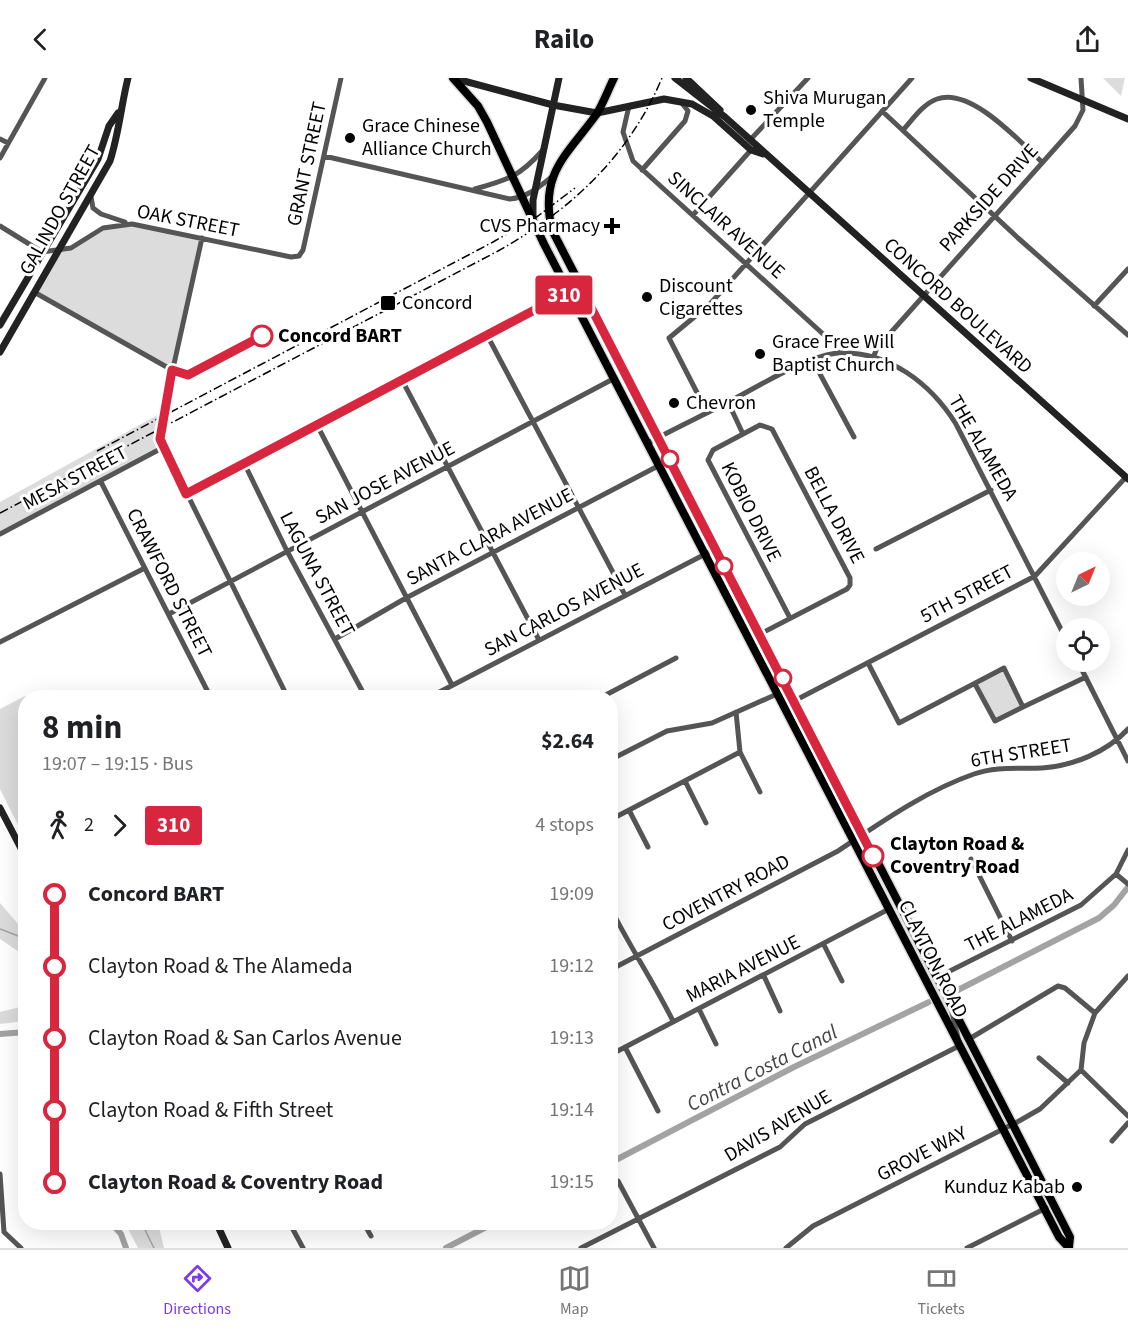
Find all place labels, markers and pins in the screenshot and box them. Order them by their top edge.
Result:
place label: Shiva Murugan Temple [763,84,887,135]
marker: Shiva Murugan Temple [744,103,758,117]
place label: Grace Chinese Alliance Church [362,112,492,163]
marker: Grace Chinese Alliance Church [343,131,357,145]
place label: CVS Pharmacy [479,212,601,240]
marker: CVS Pharmacy [605,219,619,233]
place label: Discount Cigarettes [659,272,743,323]
place label: Concord [402,289,473,317]
marker: Discount Cigarettes [640,290,654,304]
marker: Concord [379,294,397,312]
place label: Concord BART [278,322,402,350]
marker: Concord BART [251,325,273,347]
place label: Grace Free Will Baptist Church [772,328,895,379]
marker: Grace Free Will Baptist Church [753,347,767,361]
place label: Chevron [686,389,756,417]
marker: Chevron [667,396,681,410]
unlabelled marker [661,450,679,468]
unlabelled marker [715,557,733,575]
unlabelled marker [774,669,792,687]
place label: Clayton Road & Coventry Road [890,830,1024,881]
marker: Clayton Road & Coventry Road [862,845,884,867]
place label: Kunduz Kabab [944,1173,1065,1201]
marker: Kunduz Kabab [1070,1180,1084,1194]

